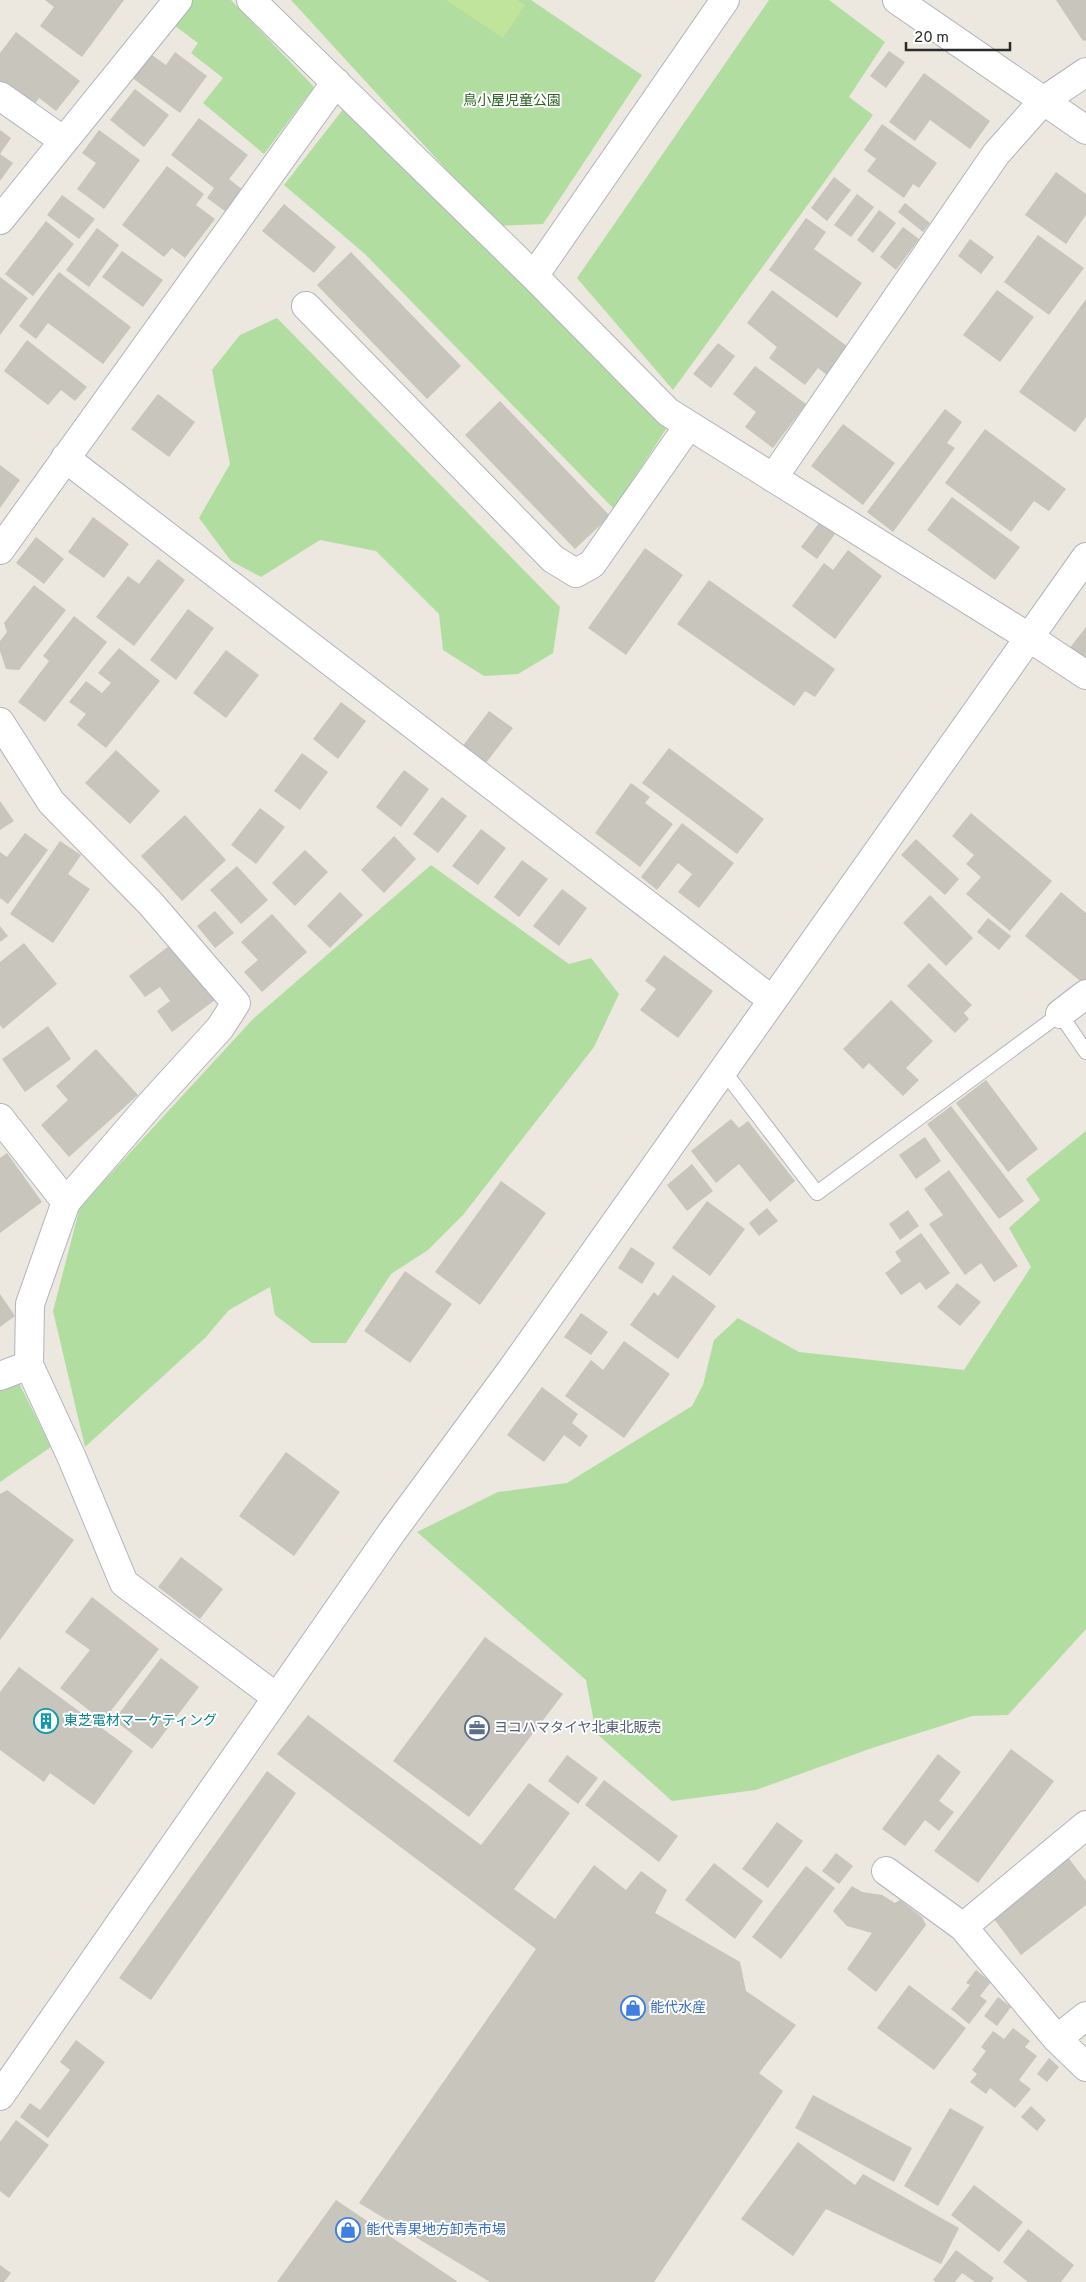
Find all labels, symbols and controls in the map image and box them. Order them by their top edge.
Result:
scale bar [906,20,1010,52]
text: 20 m [914,29,949,48]
park label: 鳥小屋児童公園 [463,93,561,110]
building icon: 東芝電材マーケティング [33,1708,59,1734]
place label: 東芝電材マーケティング [64,1712,217,1730]
office icon: ヨコハマタイヤ北東北販売 [464,1715,490,1741]
place label: ヨコハマタイヤ北東北販売 [494,1719,662,1737]
shop icon: 能代水産 [620,1995,646,2021]
place label: 能代水産 [650,1999,706,2017]
shop icon: 能代青果地方卸売市場 [335,2217,361,2243]
place label: 能代青果地方卸売市場 [366,2221,506,2239]

